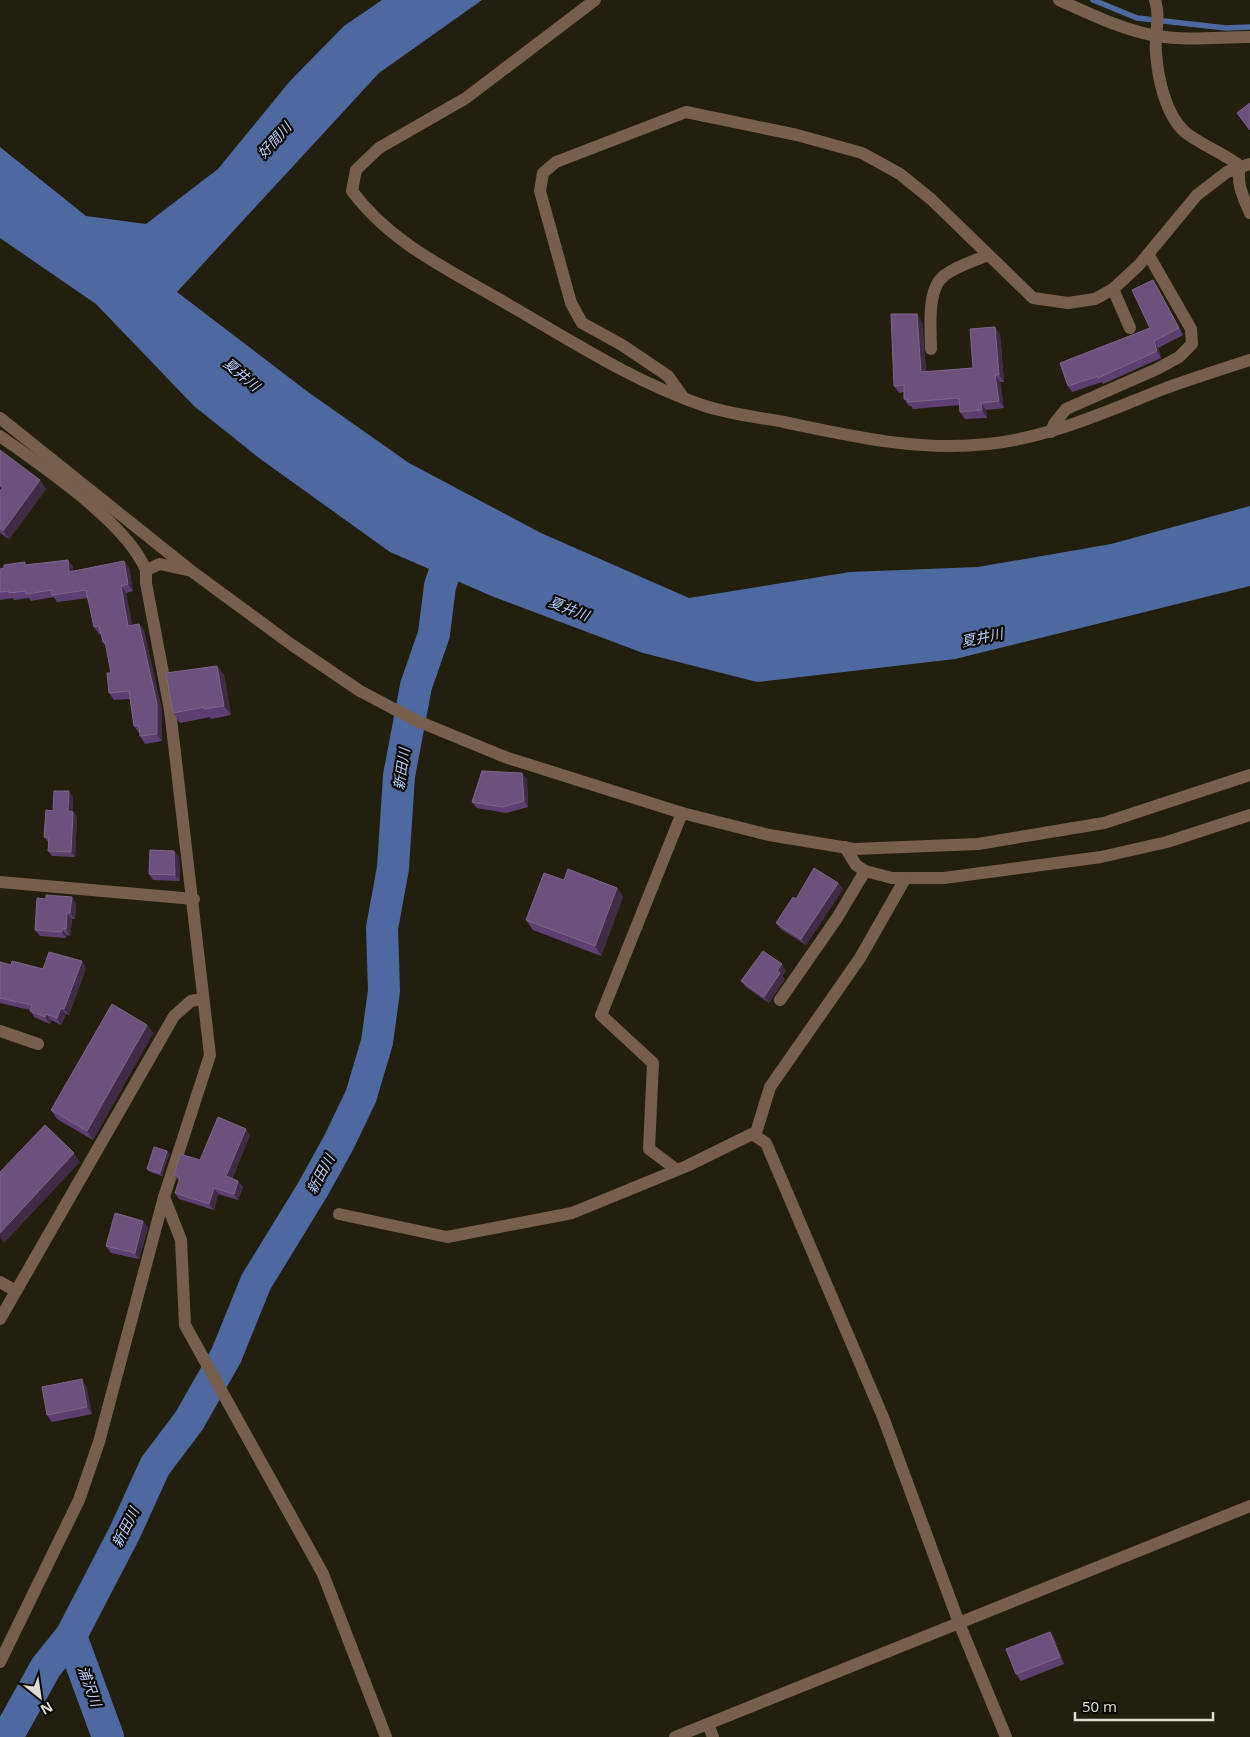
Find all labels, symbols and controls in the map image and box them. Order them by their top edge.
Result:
water label: 好間川 [253,117,296,162]
water label: 夏井川 [220,353,266,396]
water label: 夏井川 [546,592,594,625]
water label: 夏井川 [959,623,1006,651]
water label: 新田川 [389,745,414,791]
water label: 新田川 [302,1149,339,1197]
water label: 新田川 [107,1502,144,1550]
water label: 浦沢川 [74,1663,107,1711]
north arrow [15,1672,65,1722]
scale bar [1075,1690,1212,1722]
text: 50 m [1082,1696,1117,1716]
text: N [37,1698,56,1720]

